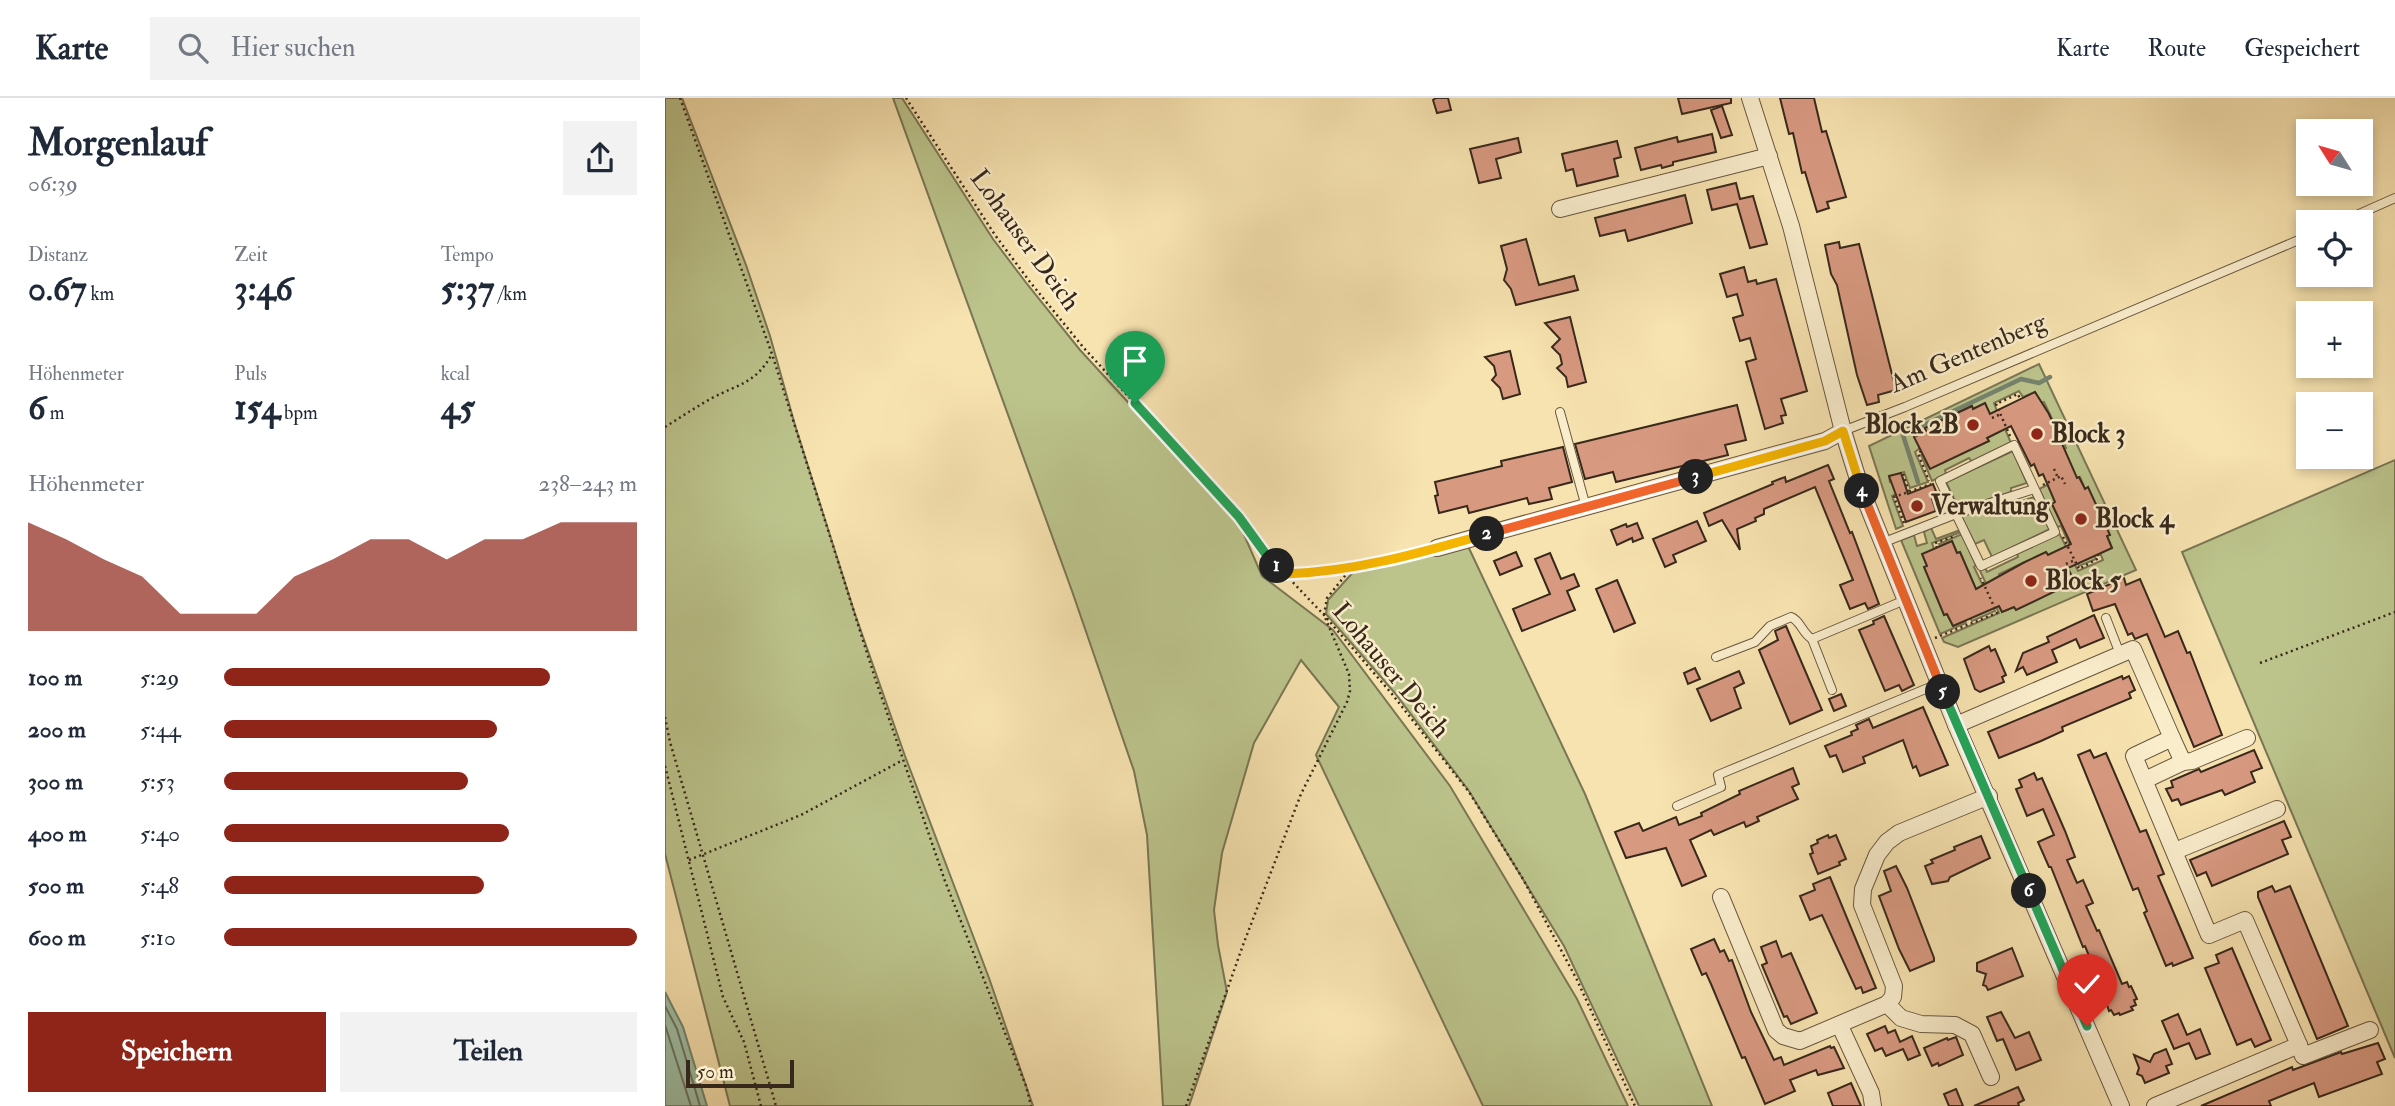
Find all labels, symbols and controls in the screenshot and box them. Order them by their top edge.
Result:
search box [150,17,640,80]
text: Karte [35,28,108,69]
icon: search [174,29,212,67]
text: Hier suchen [230,32,355,64]
text: Karte [2056,33,2109,64]
text: Route [2147,33,2206,64]
text: Gespeichert [2244,33,2360,64]
text: Morgenlauf [28,119,208,167]
north arrow [2296,119,2373,196]
map controls [2296,119,2373,469]
button: share [563,121,637,195]
street label: Lohauser Deich [963,163,1087,317]
text: 06:39 [28,169,78,198]
button: locate [2296,210,2373,287]
text: Distanz [28,243,88,267]
text: Zeit [234,243,268,267]
text: Tempo [441,243,494,267]
text: 0.67 [28,267,86,311]
text: 3:46 [234,267,293,311]
text: 5:37 [441,267,494,311]
text: km [86,282,114,306]
text: /km [494,282,527,306]
button: + [2296,301,2373,378]
street label: Am Gentenberg [1884,305,2052,401]
pin [1105,331,1165,403]
icon: arrive [1116,342,1154,380]
text: Höhenmeter [28,362,124,386]
text: Puls [234,362,267,386]
text: kcal [441,362,470,386]
text: 6 [28,386,46,430]
text: 154 [234,386,280,430]
text: 45 [441,386,475,430]
button: − [2296,392,2373,469]
text: m [46,401,64,425]
text: bpm [280,401,318,425]
place label: Block 2B [1864,409,1959,441]
marker: Block 2B [1965,417,1981,433]
place label: Block 3 [2051,418,2125,450]
marker: Block 3 [2029,426,2045,442]
pin: 3 [1679,460,1713,494]
text: 3 [1692,464,1699,488]
text: Höhenmeter [28,469,144,498]
text: 238–243 m [539,469,637,498]
pin: 4 [1845,474,1879,508]
text: 4 [1856,478,1867,502]
place label: Verwaltung [1930,490,2050,523]
marker: Verwaltung [1909,498,1925,514]
place label: Block 4 [2095,503,2175,535]
marker: Block 4 [2073,511,2089,527]
pin: 2 [1469,516,1505,551]
text: 2 [1482,521,1491,545]
pin: 1 [1259,548,1295,584]
text: 1 [1273,553,1280,577]
place label: Block 5 [2045,565,2121,597]
marker: Block 5 [2023,573,2039,589]
street label: Lohauser Deich [1325,596,1457,745]
text: 100 m [28,663,82,692]
text: 5:29 [140,663,179,692]
pin: 5 [1925,674,1961,710]
text: 5 [1938,679,1947,703]
text: 200 m [28,715,86,744]
text: 5:44 [140,715,181,744]
text: 300 m [28,767,83,796]
text: 5:53 [140,767,175,796]
text: 400 m [28,819,87,848]
text: 5:40 [140,819,180,848]
text: 500 m [28,871,84,900]
text: 5:48 [140,871,179,900]
pin: 6 [2011,874,2047,908]
text: 6 [2024,878,2033,902]
text: 600 m [28,923,86,952]
text: 5:10 [140,923,176,952]
pin [2057,954,2117,1026]
icon: check [2068,965,2106,1003]
button: Speichern [28,1012,326,1092]
button: Teilen [340,1012,637,1092]
scale bar [686,1057,795,1089]
text: 50 m [697,1060,734,1084]

